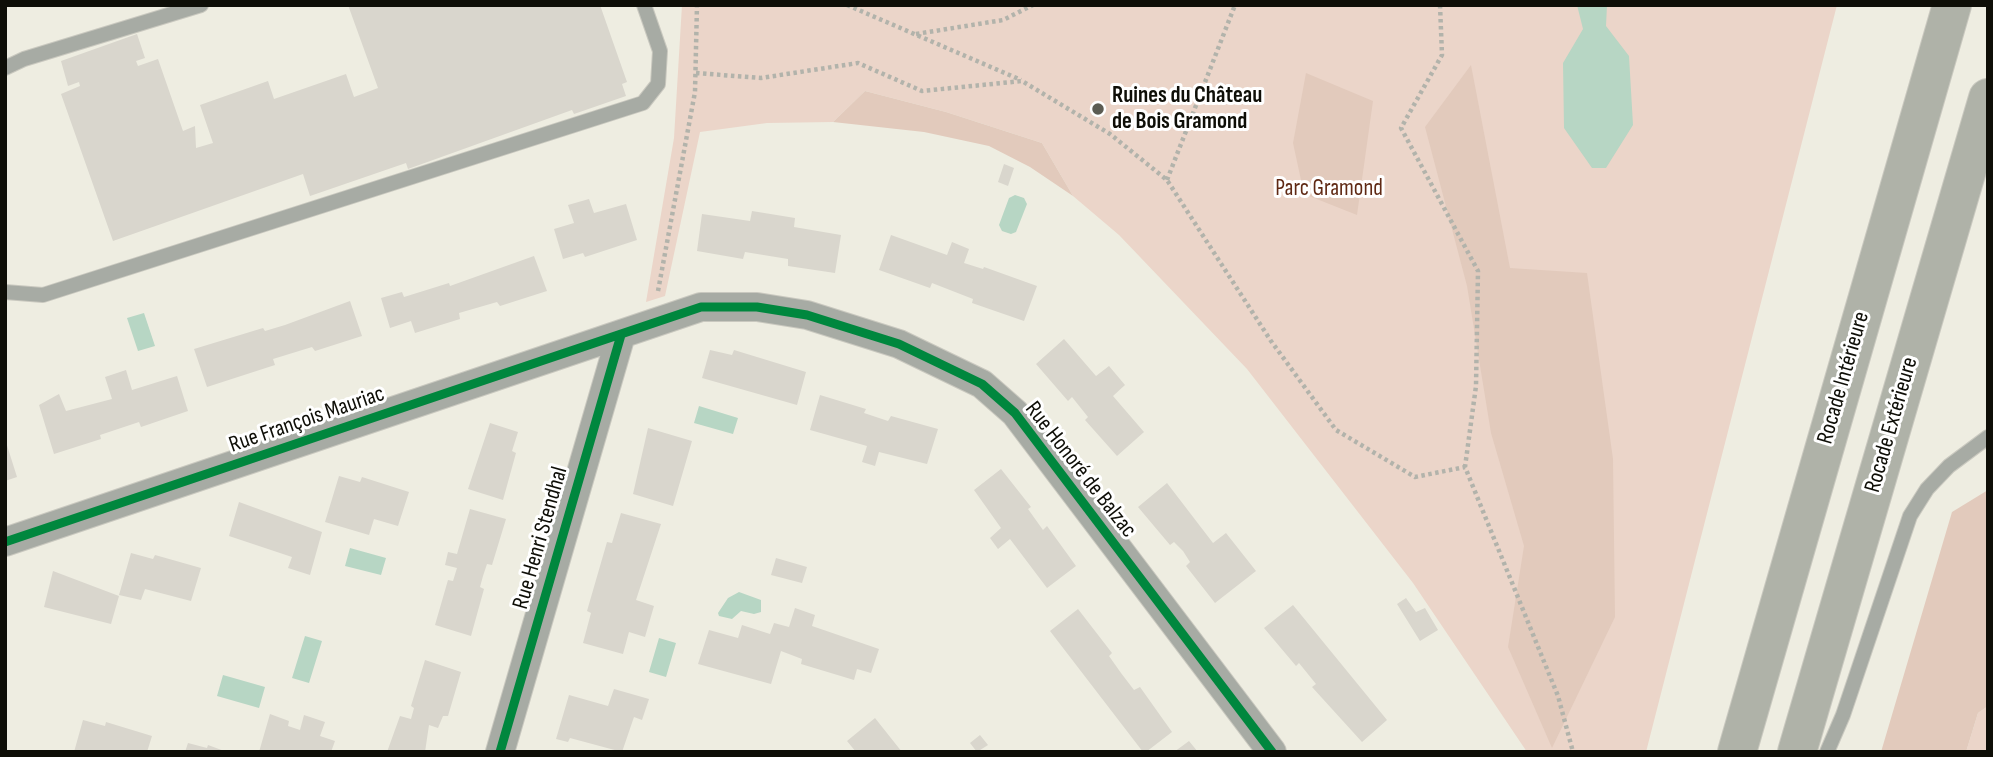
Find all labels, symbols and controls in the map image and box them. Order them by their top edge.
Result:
place label: Ruines du Château de Bois Gramond [1112,82,1262,136]
marker: Ruines du Château de Bois Gramond [1090,101,1106,117]
park label: Parc Gramond [1275,175,1383,203]
street label: Rocade Intérieure [1812,309,1876,447]
street label: Rocade Extérieure [1860,354,1924,496]
street label: Rue François Mauriac [226,380,388,460]
street label: Rue Honoré de Balzac [1018,396,1142,544]
street label: Rue Henri Stendhal [508,464,574,612]

